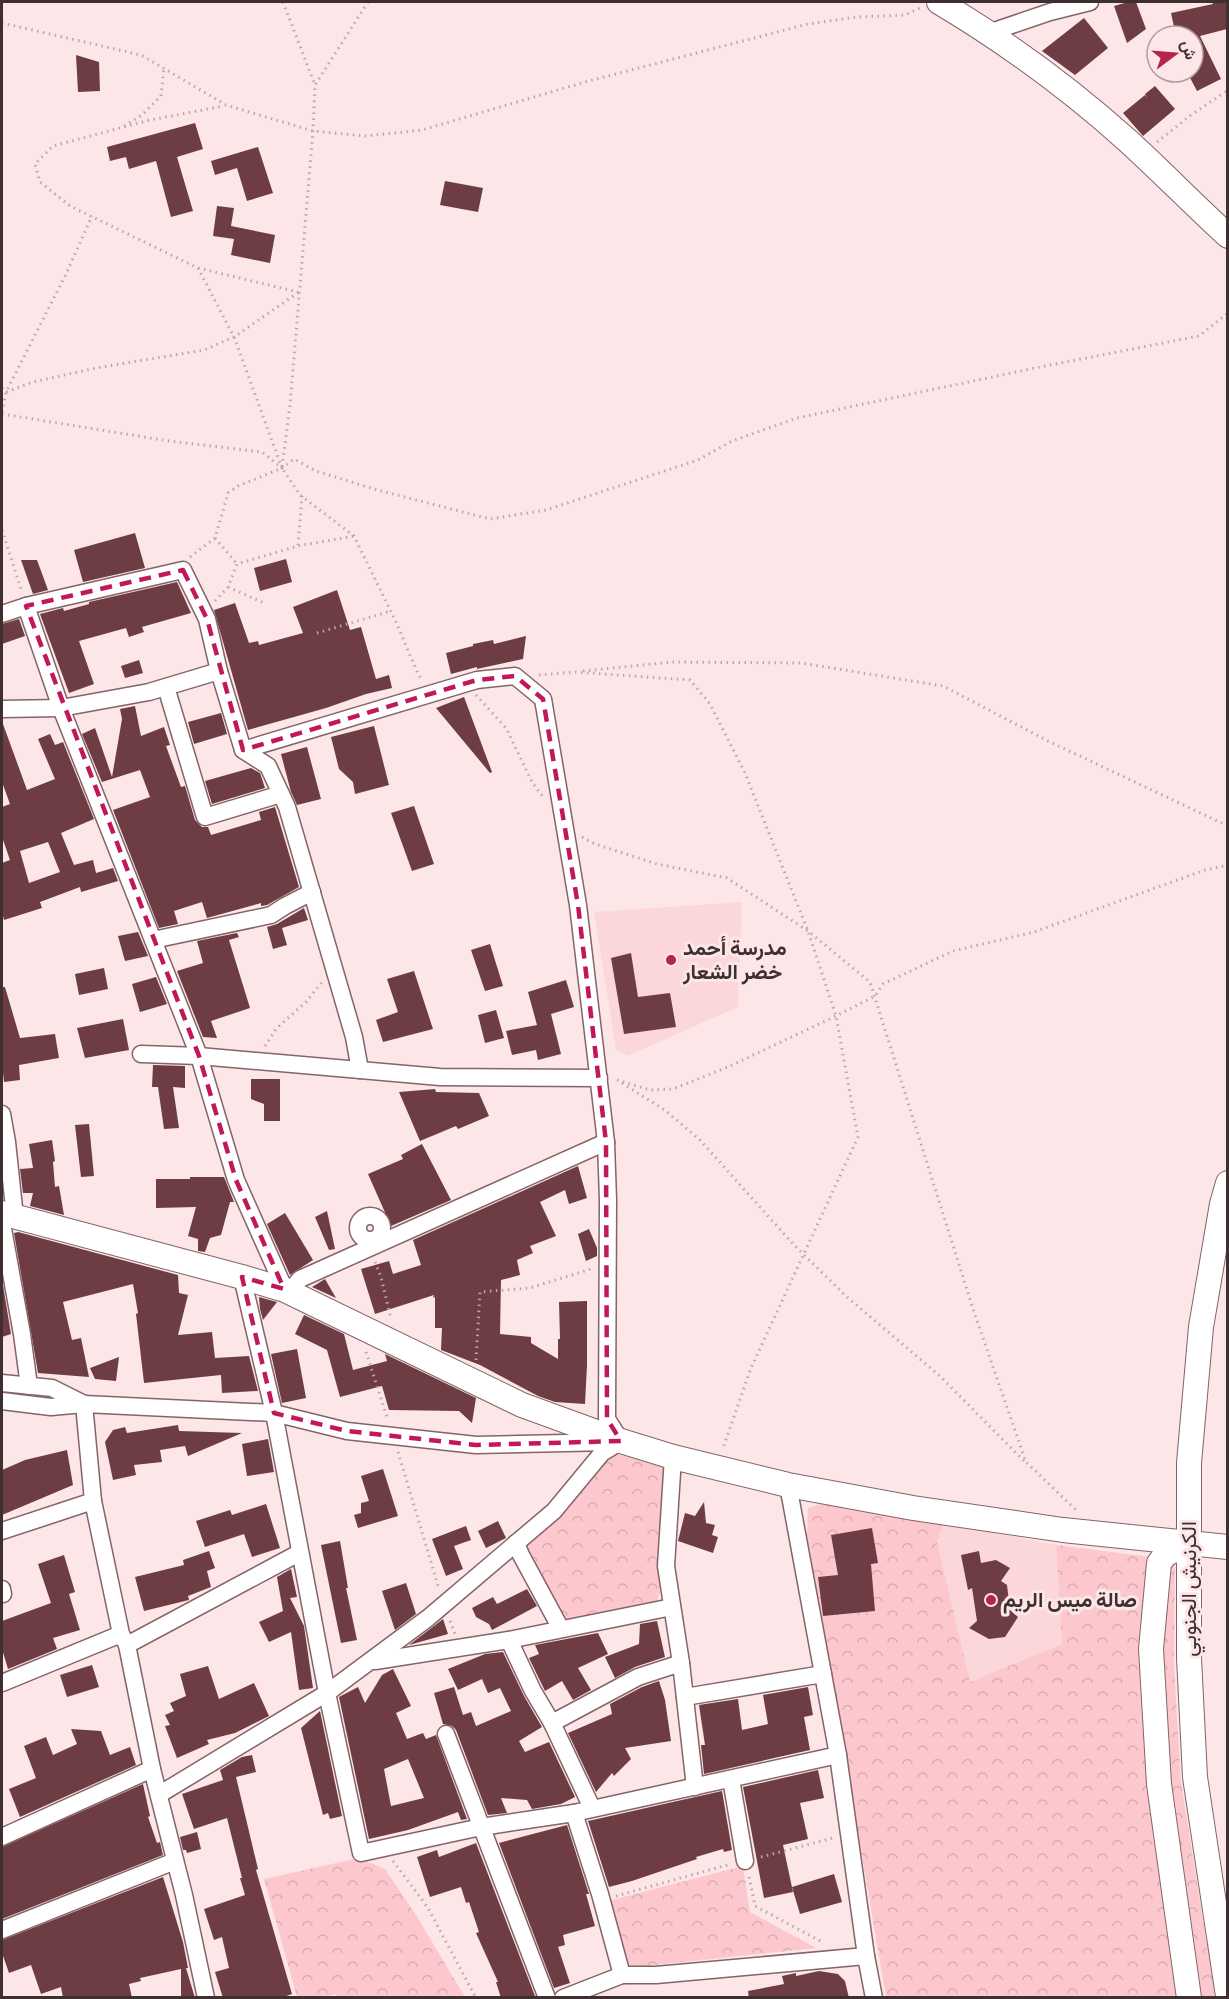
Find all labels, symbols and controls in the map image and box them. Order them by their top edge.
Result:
north arrow [1145,24,1205,84]
text: ش [1177,38,1201,62]
place label: مدرسة أحمد خضر الشعار [682,935,787,985]
marker: مدرسة أحمد خضر الشعار [664,953,678,967]
street label: الكرنيش الجنوبي [1176,1521,1206,1657]
place label: صالة ميس الريم [1003,1587,1137,1614]
marker: صالة ميس الريم [984,1593,998,1607]

